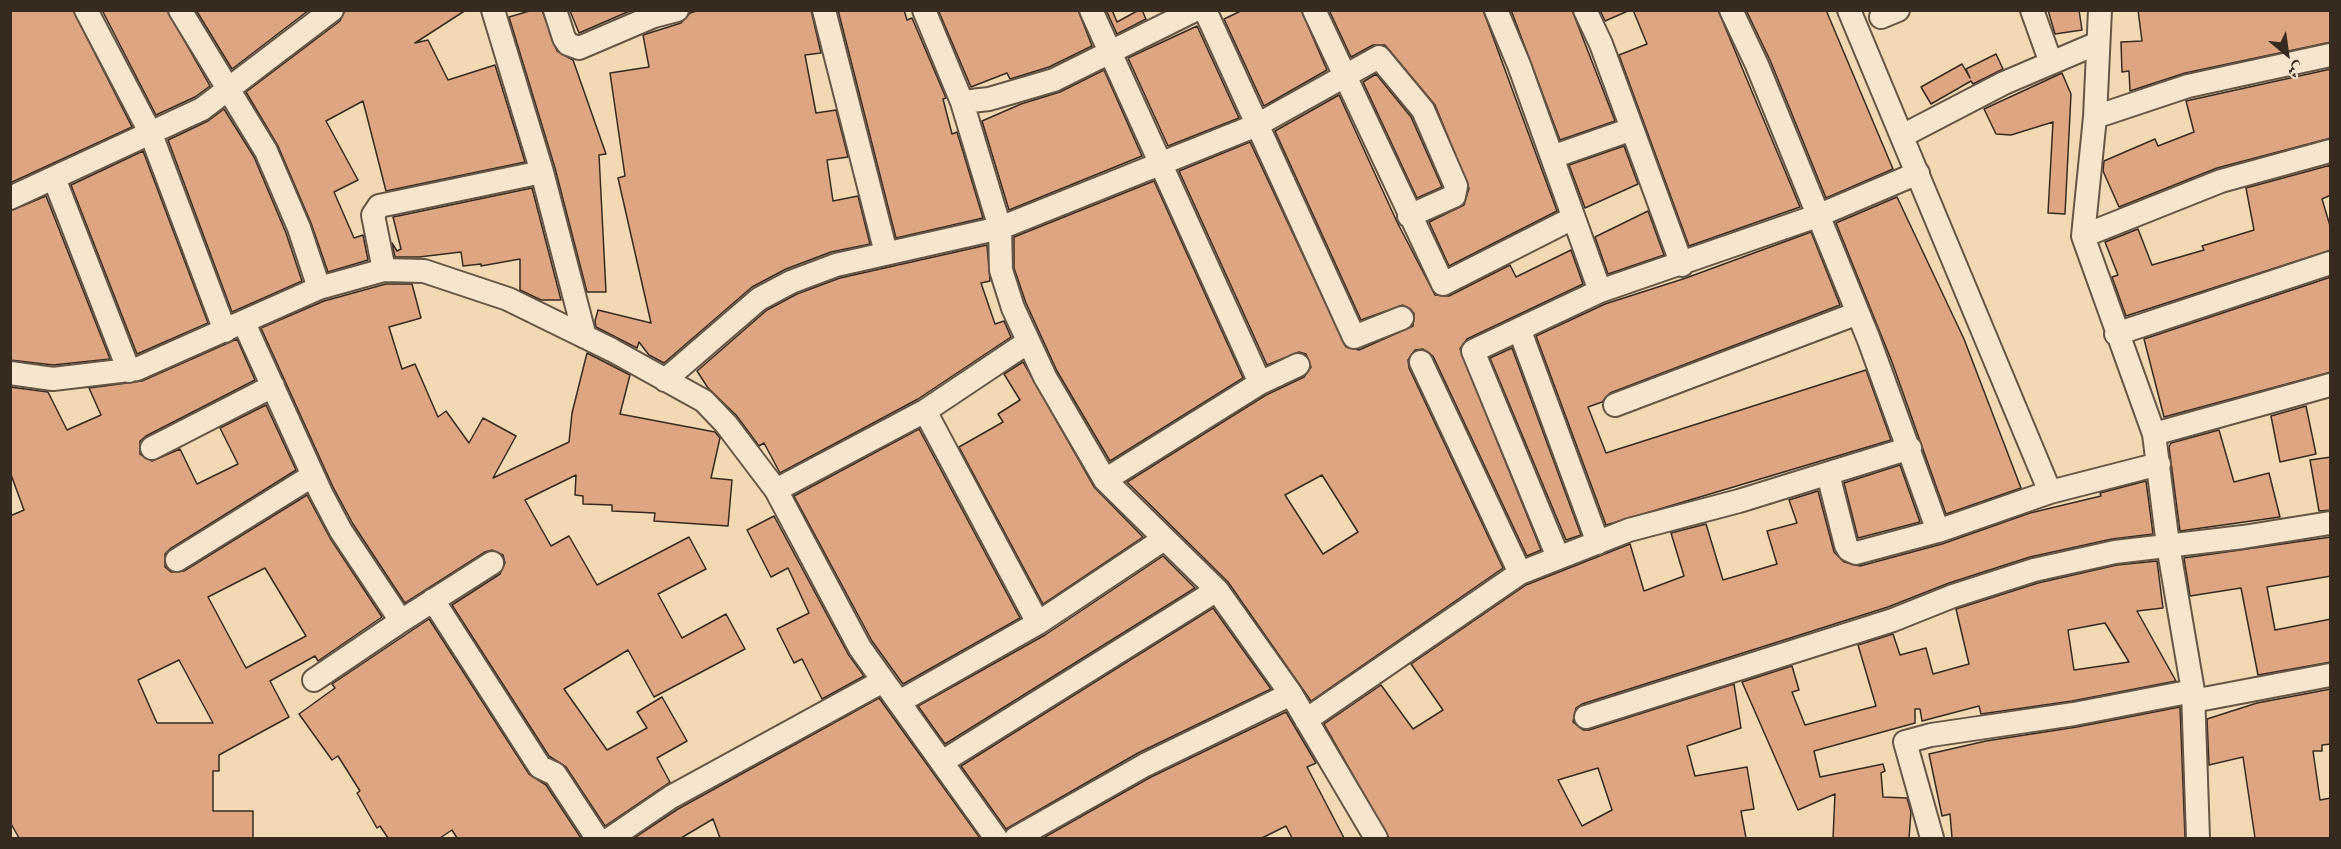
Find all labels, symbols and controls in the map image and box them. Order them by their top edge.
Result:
north arrow [2257,24,2317,84]
text: ش [2284,57,2308,83]

